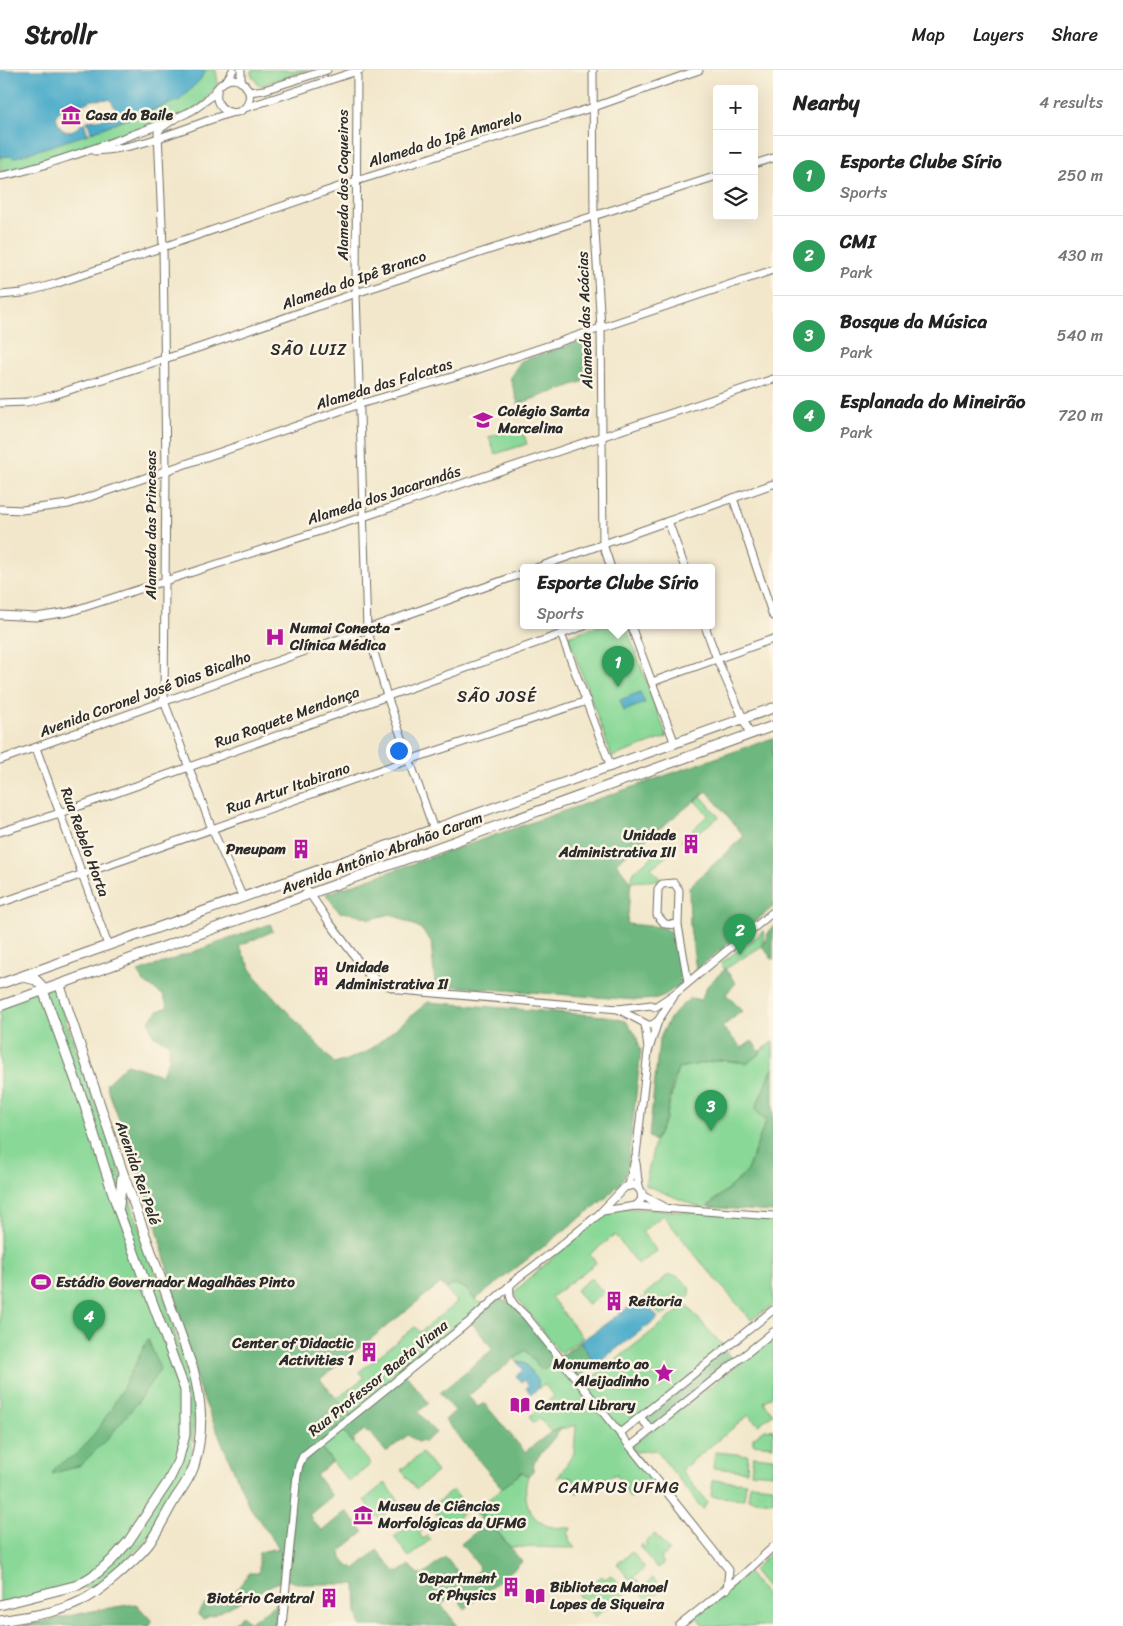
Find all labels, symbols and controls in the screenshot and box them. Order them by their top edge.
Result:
text: Strollr [25,14,96,56]
text: Map [912,19,945,51]
text: Layers [973,19,1024,51]
text: Share [1052,19,1098,51]
text: Nearby [793,84,859,122]
map controls [713,85,758,220]
button: + [713,85,758,130]
text: 4 results [1039,88,1103,117]
place label: Casa do Baile [85,102,174,128]
street label: Alameda do Ipê Amarelo [364,103,526,175]
museum icon: Casa do Baile [60,104,82,126]
street label: Alameda dos Coqueiros [330,109,356,262]
button: − [713,130,758,175]
text: Esporte Clube Sírio [840,145,1002,178]
text: 1 [806,161,812,190]
text: 250 m [1057,161,1103,190]
button: layers [713,175,758,220]
text: Sports [840,178,887,207]
text: CMI [840,225,876,258]
text: 2 [804,241,814,270]
text: 430 m [1058,241,1103,270]
street label: Alameda do Ipê Branco [277,243,430,317]
street label: Alameda das Acácias [570,251,600,390]
text: Park [840,258,873,287]
text: Bosque da Música [840,305,987,338]
text: 3 [805,321,813,350]
text: 540 m [1057,321,1103,350]
district label: SÃO LUIZ [271,335,347,364]
text: Park [840,338,873,367]
street label: Alameda das Falcatas [311,351,456,417]
text: Esplanada do Mineirão [840,385,1026,418]
place label: Colégio Santa Marcelina [497,398,590,441]
text: 4 [804,401,814,430]
text: 720 m [1058,401,1103,430]
school or university icon: Colégio Santa Marcelina [472,409,494,431]
text: Park [840,418,873,447]
street label: Alameda das Princesas [138,450,164,601]
street label: Alameda dos Jacarandás [303,458,464,532]
popup [520,564,715,629]
text: Esporte Clube Sírio [537,566,698,599]
text: Sports [537,599,584,628]
place label: Numai Conecta - Clínica Médica [289,615,401,658]
hospital icon: Numai Conecta - Clínica Médica [264,626,286,648]
street label: Avenida Coronel José Dias Bicalho [35,643,255,745]
pin: 1 [602,646,634,687]
street label: Rua Roquete Mendonça [211,679,364,755]
district label: SÃO JOSÉ [457,682,537,711]
your location [386,738,412,764]
street label: Rua Artur Itabirano [223,755,354,821]
street label: Rua Rebelo Horta [53,784,117,901]
street label: Avenida Antônio Abrahão Caram [277,804,486,902]
place label: Unidade Administrativa III [558,822,677,865]
building icon: Unidade Administrativa III [680,833,702,855]
place label: Pneupam [226,836,286,862]
building icon: Pneupam [290,838,312,860]
pin: 2 [724,914,756,955]
place label: Unidade Administrativa II [335,954,449,997]
building icon: Unidade Administrativa II [310,965,332,987]
pin: 3 [695,1090,727,1131]
street label: Avenida Rei Pelé [108,1116,168,1229]
place label: Estádio Governador Magalhães Pinto [56,1269,295,1295]
sports icon: Estádio Governador Magalhães Pinto [30,1271,52,1293]
place label: Reitoria [628,1288,682,1314]
building icon: Reitoria [603,1290,625,1312]
pin: 4 [73,1300,105,1341]
street label: Rua Professor Baeta Viana [302,1313,454,1443]
place label: Center of Didactic Activities 1 [231,1330,355,1373]
building icon: Center of Didactic Activities 1 [358,1341,380,1363]
place label: Monumento ao Aleijadinho [552,1351,650,1394]
place icon: Monumento ao Aleijadinho [653,1362,675,1384]
place label: Central Library [534,1392,636,1418]
library icon: Central Library [509,1394,531,1416]
district label: CAMPUS UFMG [558,1473,680,1502]
place label: Museu de Ciências Morfológicas da UFMG [377,1493,526,1536]
museum icon: Museu de Ciências Morfológicas da UFMG [352,1504,374,1526]
place label: Department of Physics [419,1565,497,1608]
place label: Biblioteca Manoel Lopes de Siqueira [550,1574,669,1617]
building icon: Department of Physics [500,1576,522,1598]
place label: Biotério Central [207,1585,315,1611]
library icon: Biblioteca Manoel Lopes de Siqueira [524,1585,546,1607]
building icon: Biotério Central [318,1587,340,1609]

